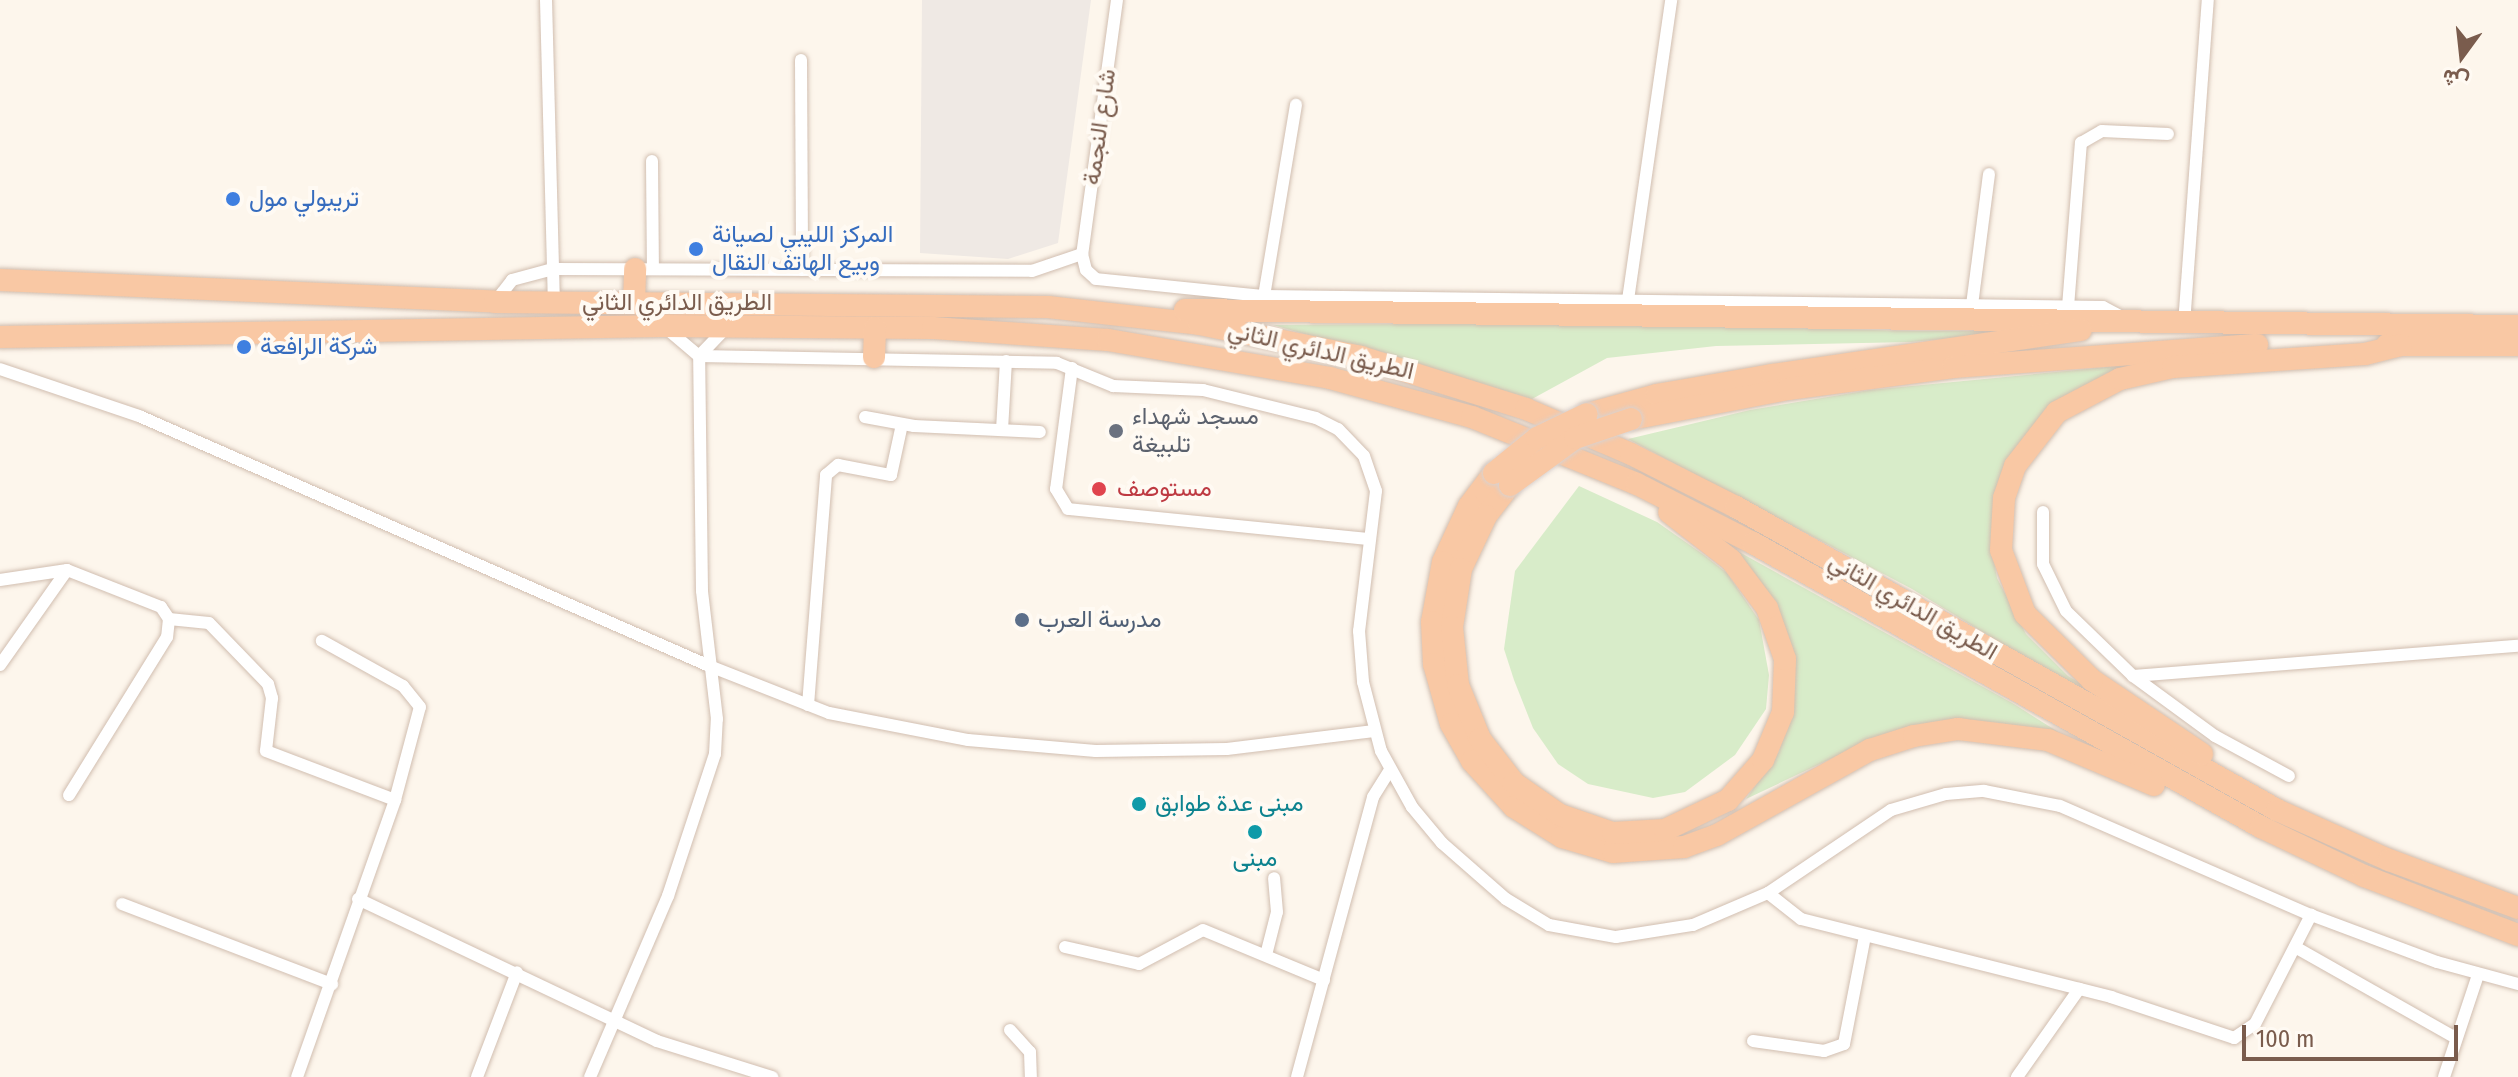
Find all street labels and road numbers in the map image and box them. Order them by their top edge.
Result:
street label: شارع النجمة [1078,67,1122,187]
street label: الطريق الدائري الثاني [582,289,772,317]
street label: الطريق الدائري الثاني [1225,316,1417,386]
street label: الطريق الدائري الثاني [1824,547,2002,667]

